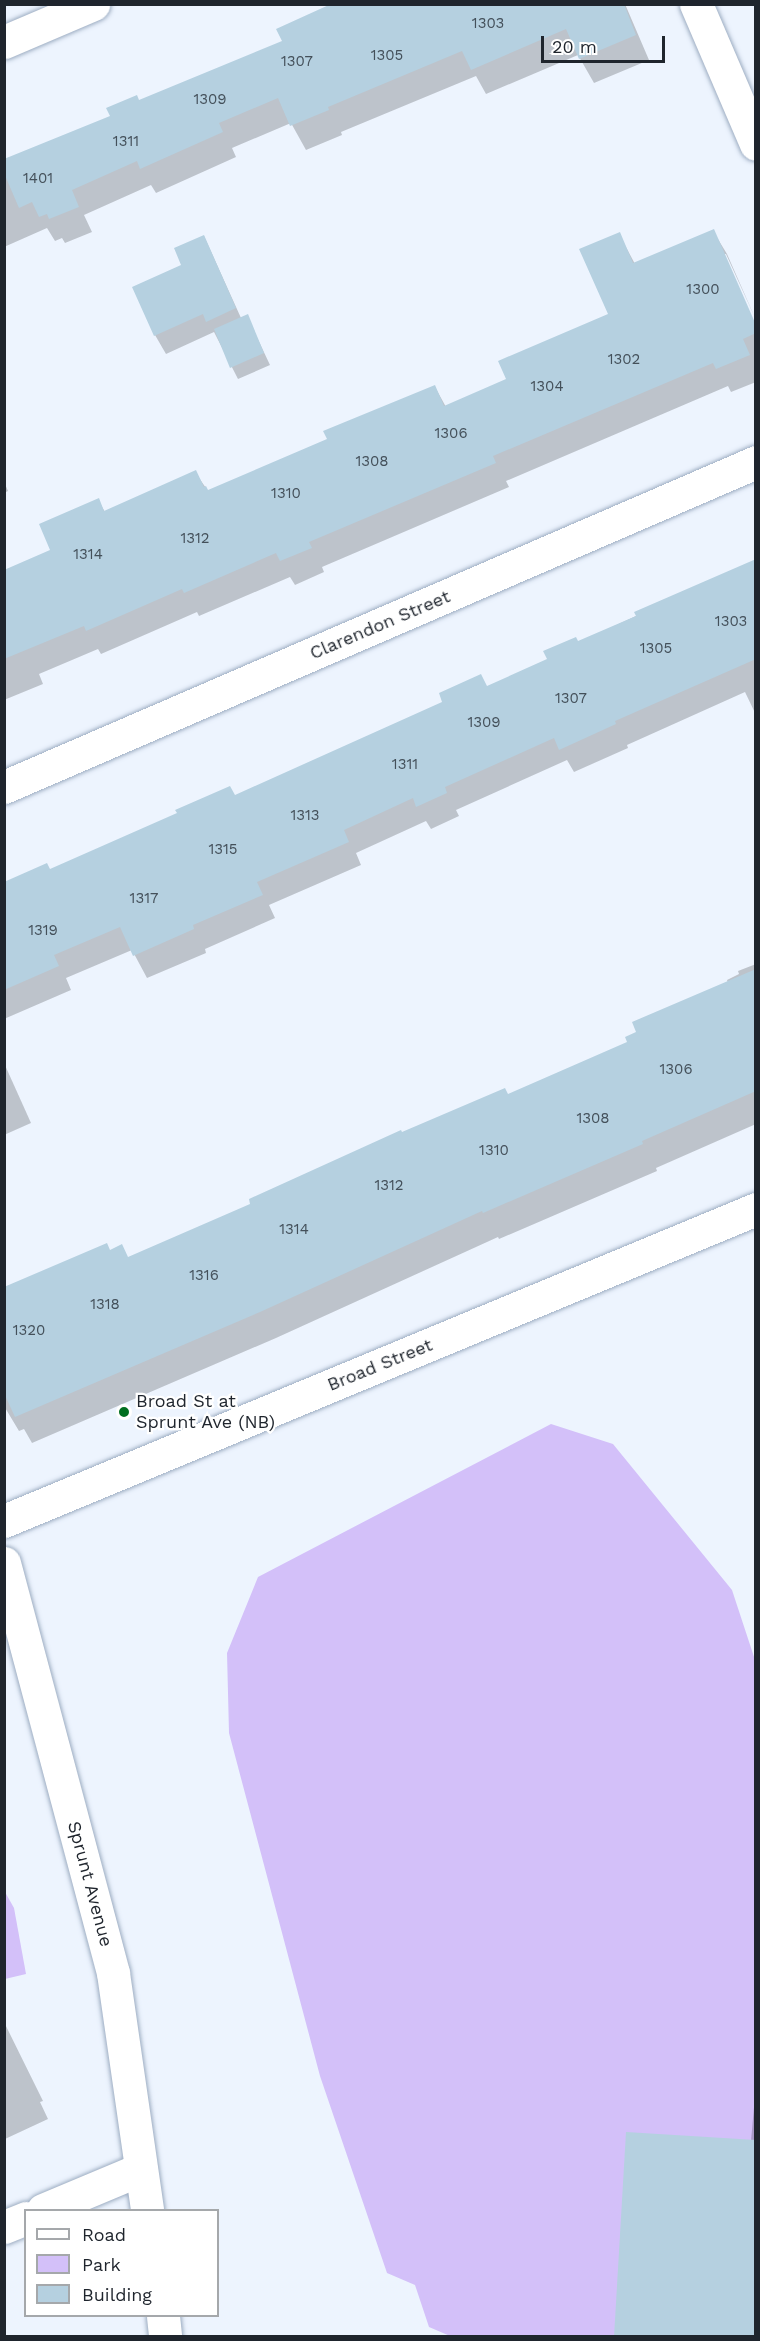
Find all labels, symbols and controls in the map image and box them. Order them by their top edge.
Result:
house number: 1303 [472,15,504,33]
scale bar [544,24,668,62]
text: 20 m [552,36,597,57]
house number: 1305 [371,47,403,65]
house number: 1307 [281,53,313,71]
house number: 1309 [193,91,227,109]
house number: 1311 [113,133,139,151]
house number: 1401 [23,170,53,188]
house number: 1300 [686,281,720,299]
house number: 1302 [608,351,640,369]
house number: 1304 [530,378,564,396]
house number: 1306 [434,425,468,443]
house number: 1308 [355,453,389,471]
house number: 1310 [271,485,301,503]
house number: 1312 [180,530,210,548]
house number: 1314 [73,546,103,564]
street label: Clarendon Street [307,586,453,664]
house number: 1303 [715,613,747,631]
house number: 1305 [640,640,672,658]
house number: 1307 [555,690,587,708]
house number: 1309 [467,714,501,732]
house number: 1311 [392,756,418,774]
house number: 1313 [290,807,320,825]
house number: 1315 [208,841,238,859]
house number: 1317 [130,890,158,908]
house number: 1319 [28,922,58,940]
house number: 1306 [659,1061,693,1079]
house number: 1308 [576,1110,610,1128]
house number: 1310 [479,1142,509,1160]
house number: 1312 [374,1177,404,1195]
house number: 1314 [279,1221,309,1239]
house number: 1316 [189,1267,219,1285]
house number: 1318 [90,1296,120,1314]
house number: 1320 [13,1322,45,1340]
street label: Broad Street [324,1334,436,1396]
place label: Broad St at Sprunt Ave (NB) [136,1391,276,1434]
marker: Broad St at Sprunt Ave (NB) [117,1405,131,1419]
street label: Sprunt Avenue [63,1819,117,1949]
legend [24,2209,219,2317]
text: Road [82,2224,126,2245]
text: Park [82,2254,121,2275]
text: Building [82,2284,152,2305]

